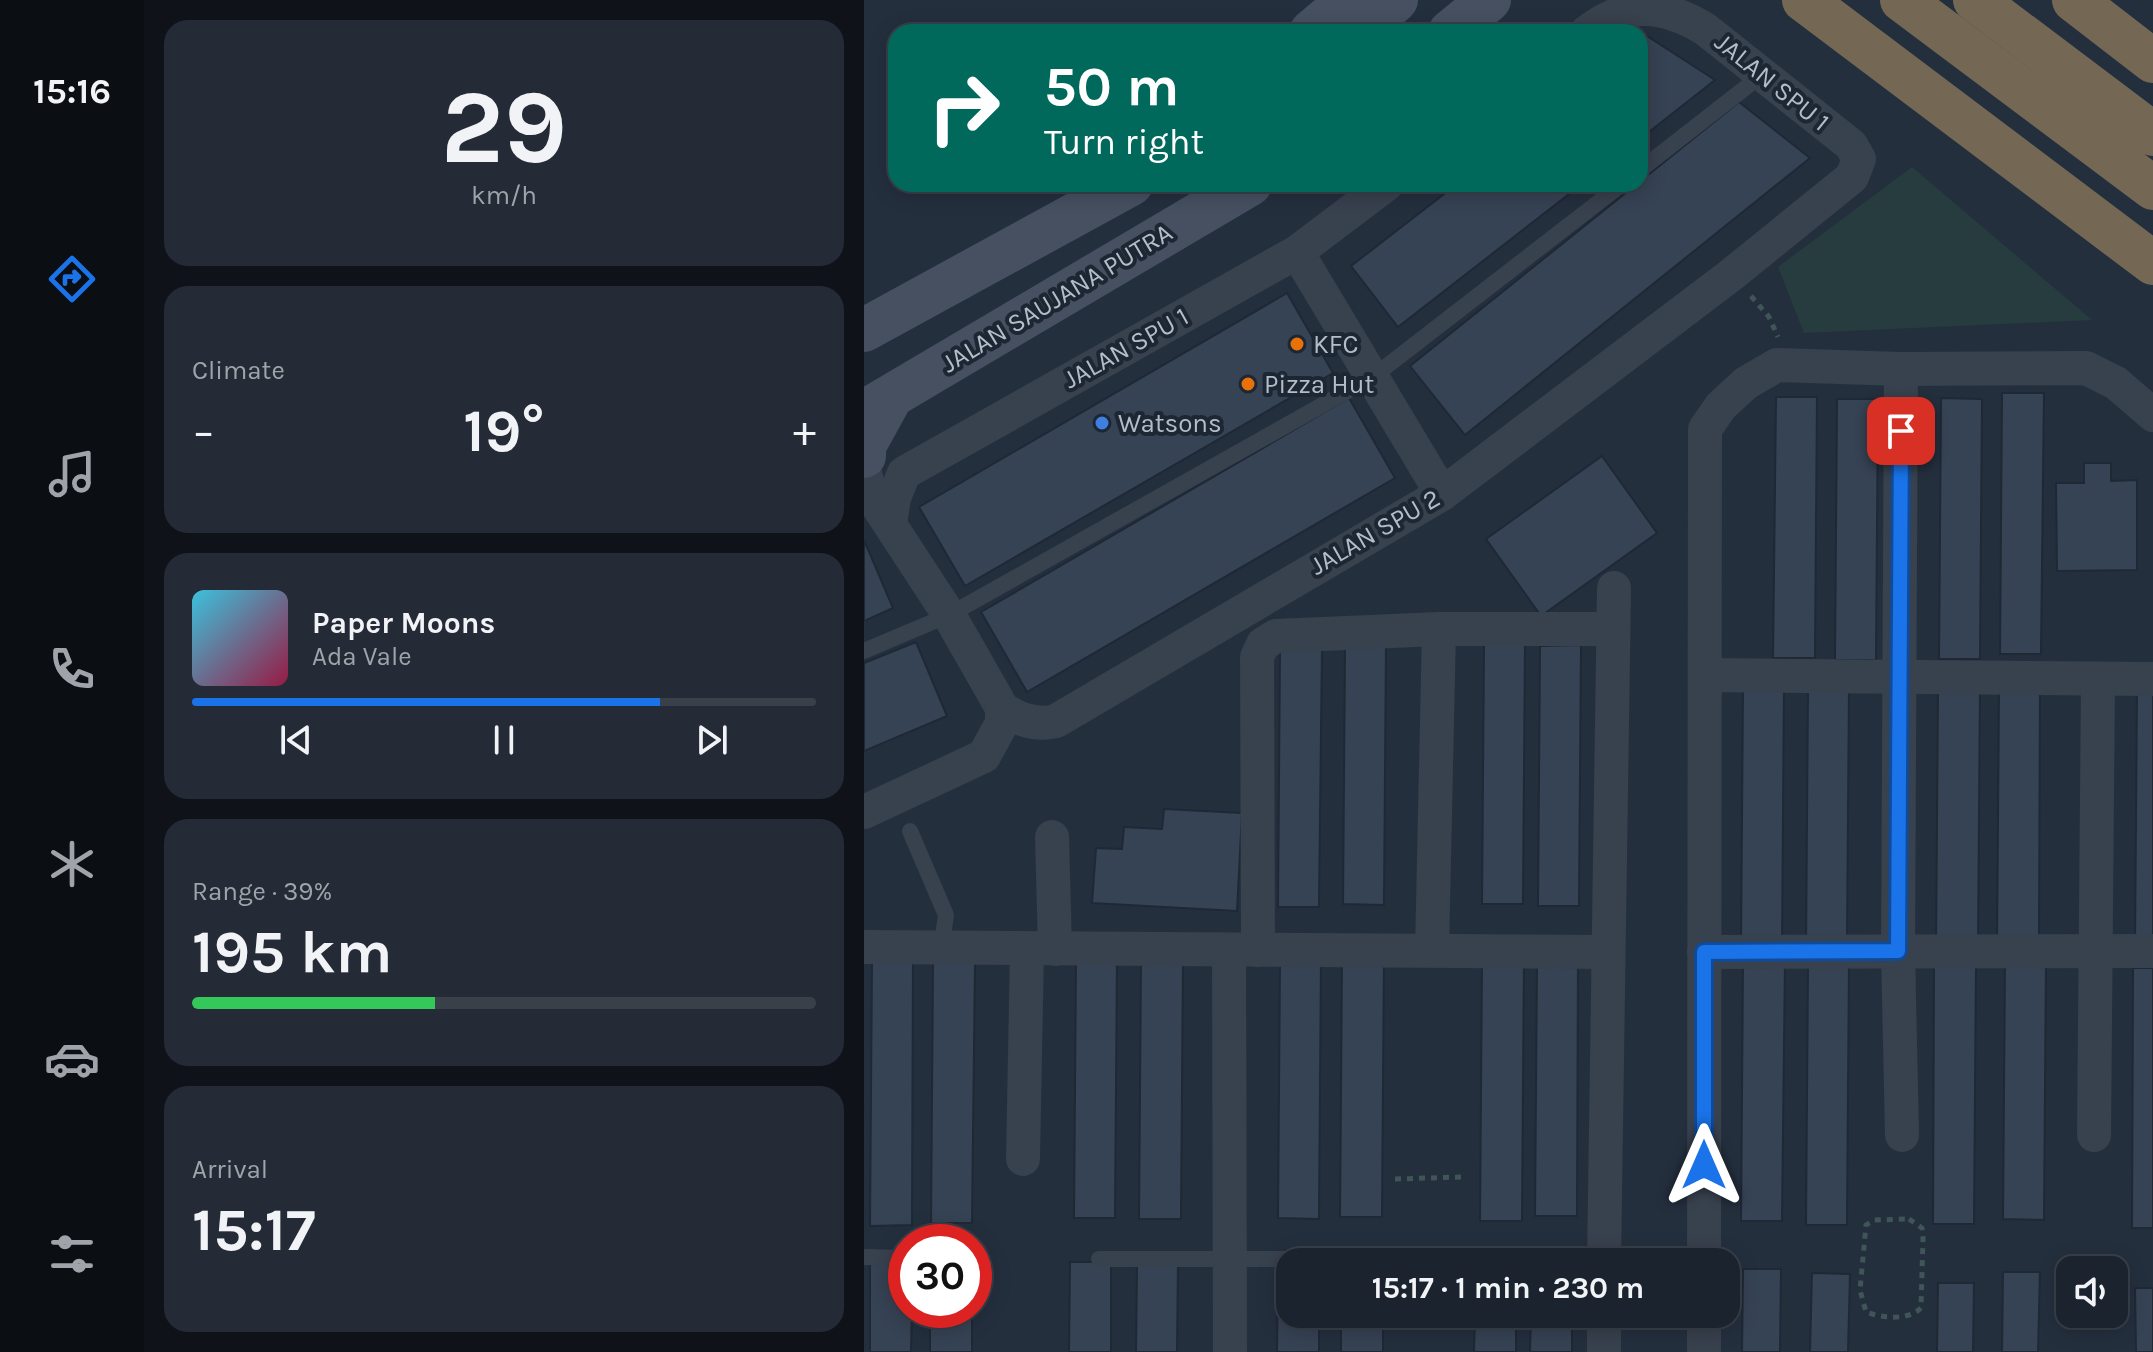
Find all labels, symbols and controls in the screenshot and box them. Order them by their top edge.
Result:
street label: JALAN SPU 1 [1708,26,1836,138]
text: 50 m [1044,54,1179,119]
icon: right [912,56,1016,160]
text: 29 [441,67,567,188]
text: 15:16 [33,70,111,112]
text: Turn right [1044,121,1204,163]
text: km/h [471,180,537,211]
street label: JALAN SAUJANA PUTRA [936,217,1178,379]
icon: directions [44,251,100,307]
street label: JALAN SPU 1 [1058,301,1194,395]
place label: KFC [1313,329,1358,360]
marker: KFC [1288,335,1306,353]
text: Climate [192,355,285,386]
place label: Pizza Hut [1264,369,1374,400]
marker: Pizza Hut [1239,375,1257,393]
text: 19° [463,396,545,466]
pin [1867,397,1935,465]
text: − [192,406,215,457]
text: + [793,406,816,457]
place label: Watsons [1118,408,1222,439]
icon: arrive [1879,409,1923,453]
marker: Watsons [1093,414,1111,432]
icon: music [44,446,100,502]
street label: JALAN SPU 2 [1305,482,1445,582]
text: Paper Moons [312,605,495,641]
icon: phone [44,641,100,697]
text: Ada Vale [312,641,412,672]
icon: previous [274,718,318,762]
icon: pause [482,718,526,762]
icon: next [690,718,734,762]
icon: climate [44,836,100,892]
text: Range · 39% [192,876,332,907]
text: 195 km [192,917,393,987]
icon: car [44,1031,100,1087]
position arrow [1662,1123,1746,1207]
text: Arrival [192,1154,268,1185]
text: 15:17 [192,1195,316,1265]
speed limit sign: 30 [888,1224,992,1328]
icon: filters [44,1226,100,1282]
map controls [2056,1256,2128,1328]
button: sound [2056,1256,2128,1328]
text: 15:17 · 1 min · 230 m [1372,1270,1644,1306]

